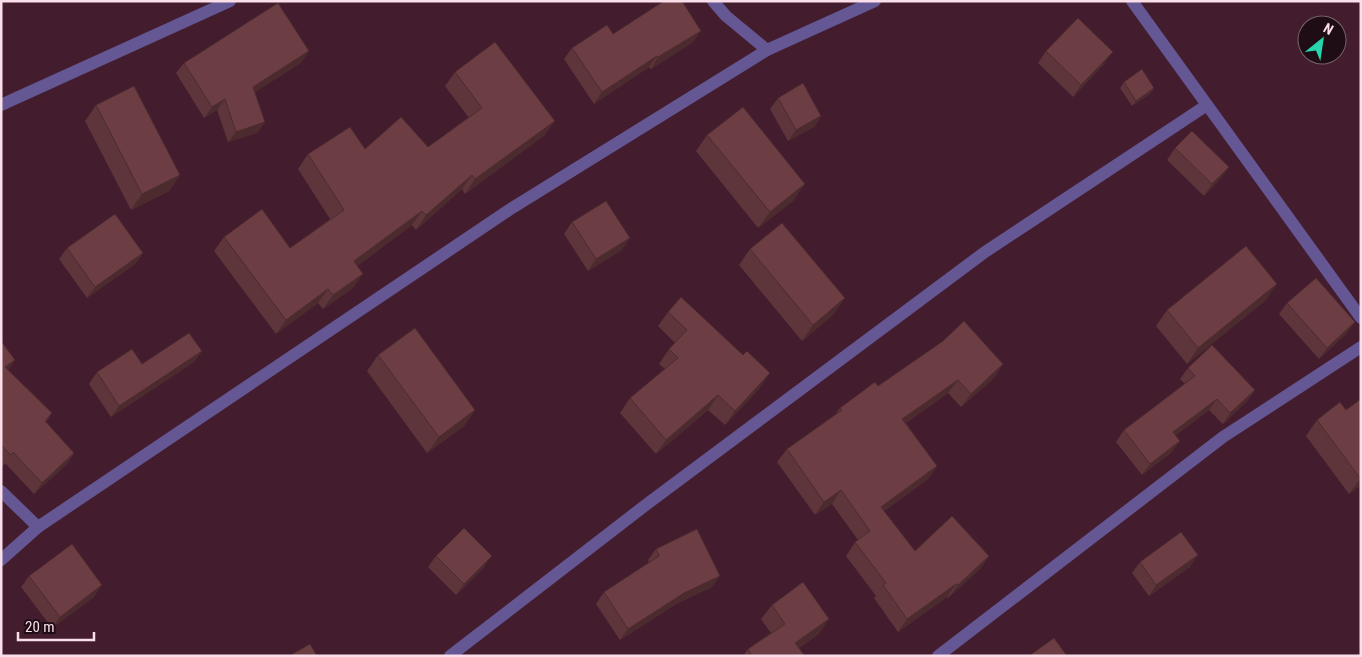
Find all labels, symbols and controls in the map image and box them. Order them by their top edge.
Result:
north arrow [1297,15,1347,65]
text: N [1321,20,1336,38]
scale bar [18,610,94,642]
text: 20 m [25,618,55,636]

